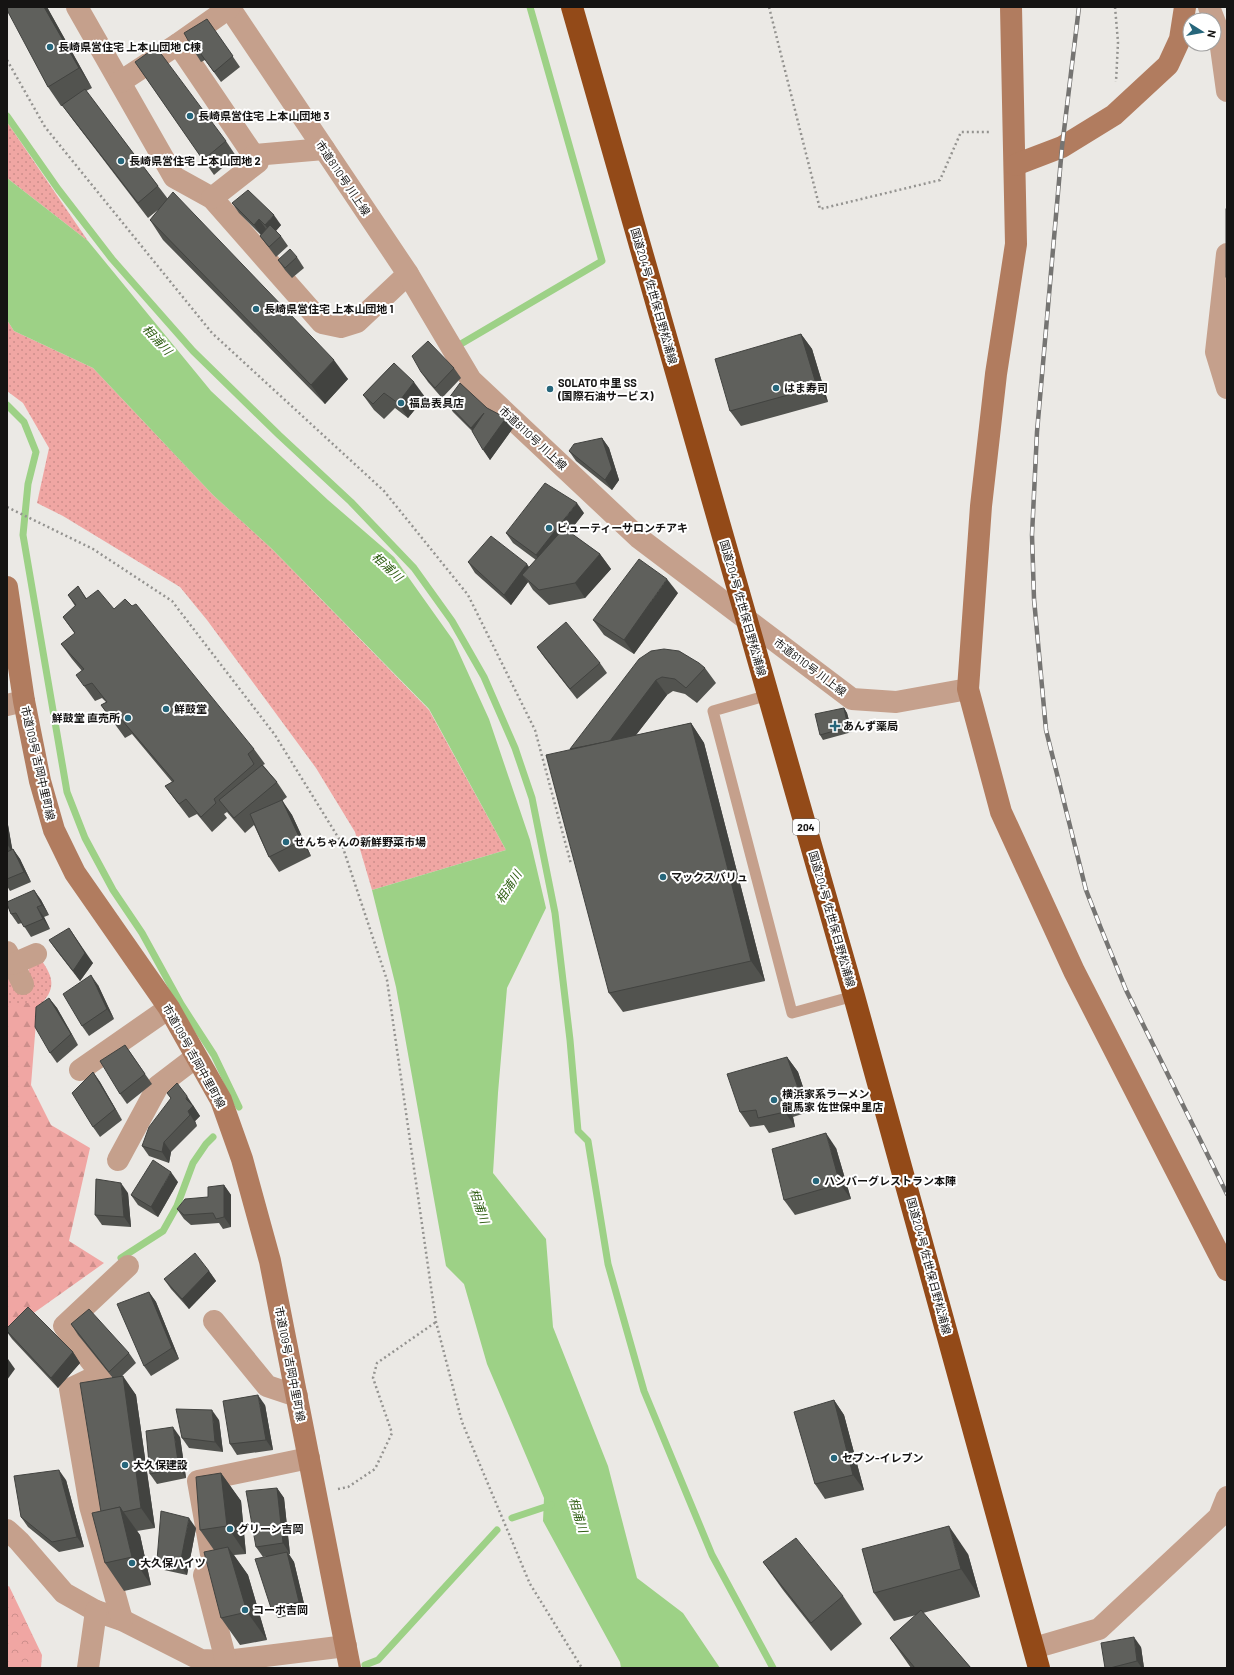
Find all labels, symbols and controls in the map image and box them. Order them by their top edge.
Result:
north arrow [1182,12,1222,52]
text: N [1205,29,1219,39]
place label: 長崎県営住宅 上本山団地 C棟 [58,40,201,53]
marker: 長崎県営住宅 上本山団地 C棟 [45,42,55,52]
place label: 長崎県営住宅 上本山団地 3 [198,109,329,122]
marker: 長崎県営住宅 上本山団地 3 [185,111,195,121]
street label: 市道8110号 川上線 [314,138,373,218]
place label: 長崎県営住宅 上本山団地 2 [129,154,261,167]
marker: 長崎県営住宅 上本山団地 2 [116,156,126,166]
street label: 国道204号 佐世保日野松浦線 [629,226,680,366]
place label: 長崎県営住宅 上本山団地 1 [264,302,393,315]
marker: 長崎県営住宅 上本山団地 1 [251,304,261,314]
water label: 相浦川 [140,321,176,359]
place label: SOLATO 中里 SS (国際石油サービス) [557,376,654,402]
place label: はま寿司 [784,381,828,394]
marker: はま寿司 [771,383,781,393]
marker: SOLATO 中里 SS (国際石油サービス) [545,384,555,394]
place label: 福島表具店 [409,396,464,409]
marker: 福島表具店 [396,398,406,408]
street label: 市道8110号 川上線 [497,403,570,472]
place label: ビューティーサロンチアキ [557,521,688,534]
marker: ビューティーサロンチアキ [544,523,554,533]
street label: 国道204号 佐世保日野松浦線 [718,538,769,678]
water label: 相浦川 [370,549,407,585]
street label: 市道8110号 川上線 [771,635,849,698]
place label: 鮮鼓堂 [174,702,207,715]
street label: 市道109号 吉岡中里町線 [19,704,58,821]
marker: 鮮鼓堂 [161,704,171,714]
place label: 鮮鼓堂 直売所 [52,711,120,724]
marker: 鮮鼓堂 直売所 [123,713,133,723]
place label: あんず薬局 [843,719,898,732]
marker: あんず薬局 [830,721,840,731]
road number: 204 [793,819,819,835]
place label: せんちゃんの新鮮野菜市場 [294,835,426,848]
marker: せんちゃんの新鮮野菜市場 [281,837,291,847]
street label: 国道204号 佐世保日野松浦線 [807,849,858,989]
water label: 相浦川 [492,866,525,905]
place label: マックスバリュ [671,870,748,883]
marker: マックスバリュ [658,872,668,882]
street label: 市道109号 吉岡中里町線 [160,1001,228,1110]
place label: 横浜家系ラーメン 龍馬家 佐世保中里店 [782,1087,883,1113]
marker: 横浜家系ラーメン 龍馬家 佐世保中里店 [769,1095,779,1105]
place label: ハンバーグレストラン本陣 [824,1174,956,1187]
marker: ハンバーグレストラン本陣 [811,1176,821,1186]
water label: 相浦川 [467,1186,493,1227]
street label: 国道204号 佐世保日野松浦線 [905,1196,954,1336]
street label: 市道109号 吉岡中里町線 [273,1305,308,1423]
place label: セブン-イレブン [842,1451,924,1464]
marker: セブン-イレブン [829,1453,839,1463]
place label: 大久保建設 [133,1458,188,1471]
marker: 大久保建設 [120,1460,130,1470]
water label: 相浦川 [567,1495,591,1536]
place label: グリーン吉岡 [238,1522,303,1535]
marker: グリーン吉岡 [225,1524,235,1534]
place label: 大久保ハイツ [140,1556,206,1569]
marker: 大久保ハイツ [127,1558,137,1568]
place label: コーポ吉岡 [253,1603,308,1616]
marker: コーポ吉岡 [240,1605,250,1615]

